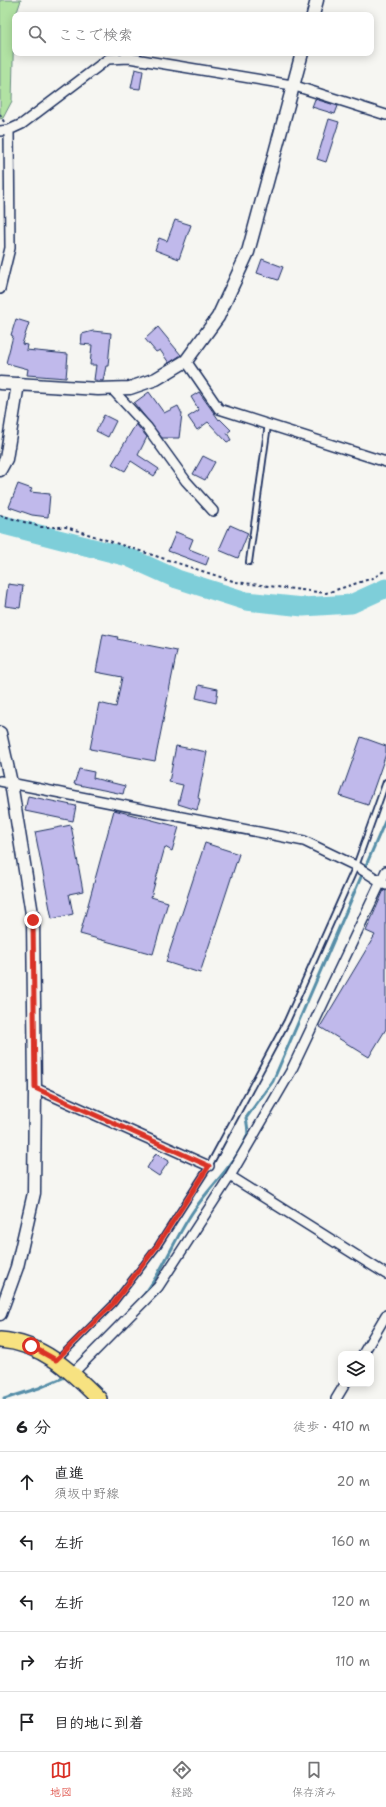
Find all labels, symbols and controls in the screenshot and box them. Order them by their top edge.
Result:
search box [12,12,374,56]
icon: search [26,23,48,45]
text: ここで検索 [58,25,133,45]
route end [24,911,42,929]
route start [22,1337,40,1355]
map controls [338,1351,374,1387]
button: layers [338,1351,374,1387]
text: 6 分 [16,1416,51,1438]
text: 徒歩 · 410 m [293,1418,370,1435]
text: 直進 [54,1463,84,1483]
icon: ahead [16,1471,38,1493]
text: 20 m [337,1473,370,1490]
text: 須坂中野線 [54,1485,119,1502]
icon: left [16,1531,38,1553]
text: 左折 [54,1533,84,1553]
text: 160 m [332,1533,370,1550]
icon: left [16,1591,38,1613]
text: 左折 [54,1593,84,1613]
text: 120 m [332,1593,370,1610]
icon: right [16,1651,38,1673]
text: 右折 [54,1653,84,1673]
text: 110 m [335,1653,370,1670]
icon: arrive [16,1711,38,1733]
text: 目的地に到着 [54,1713,144,1733]
tab: 地図 [50,1759,72,1800]
tab: 経路 [171,1759,193,1800]
tab: 保存済み [292,1759,336,1800]

